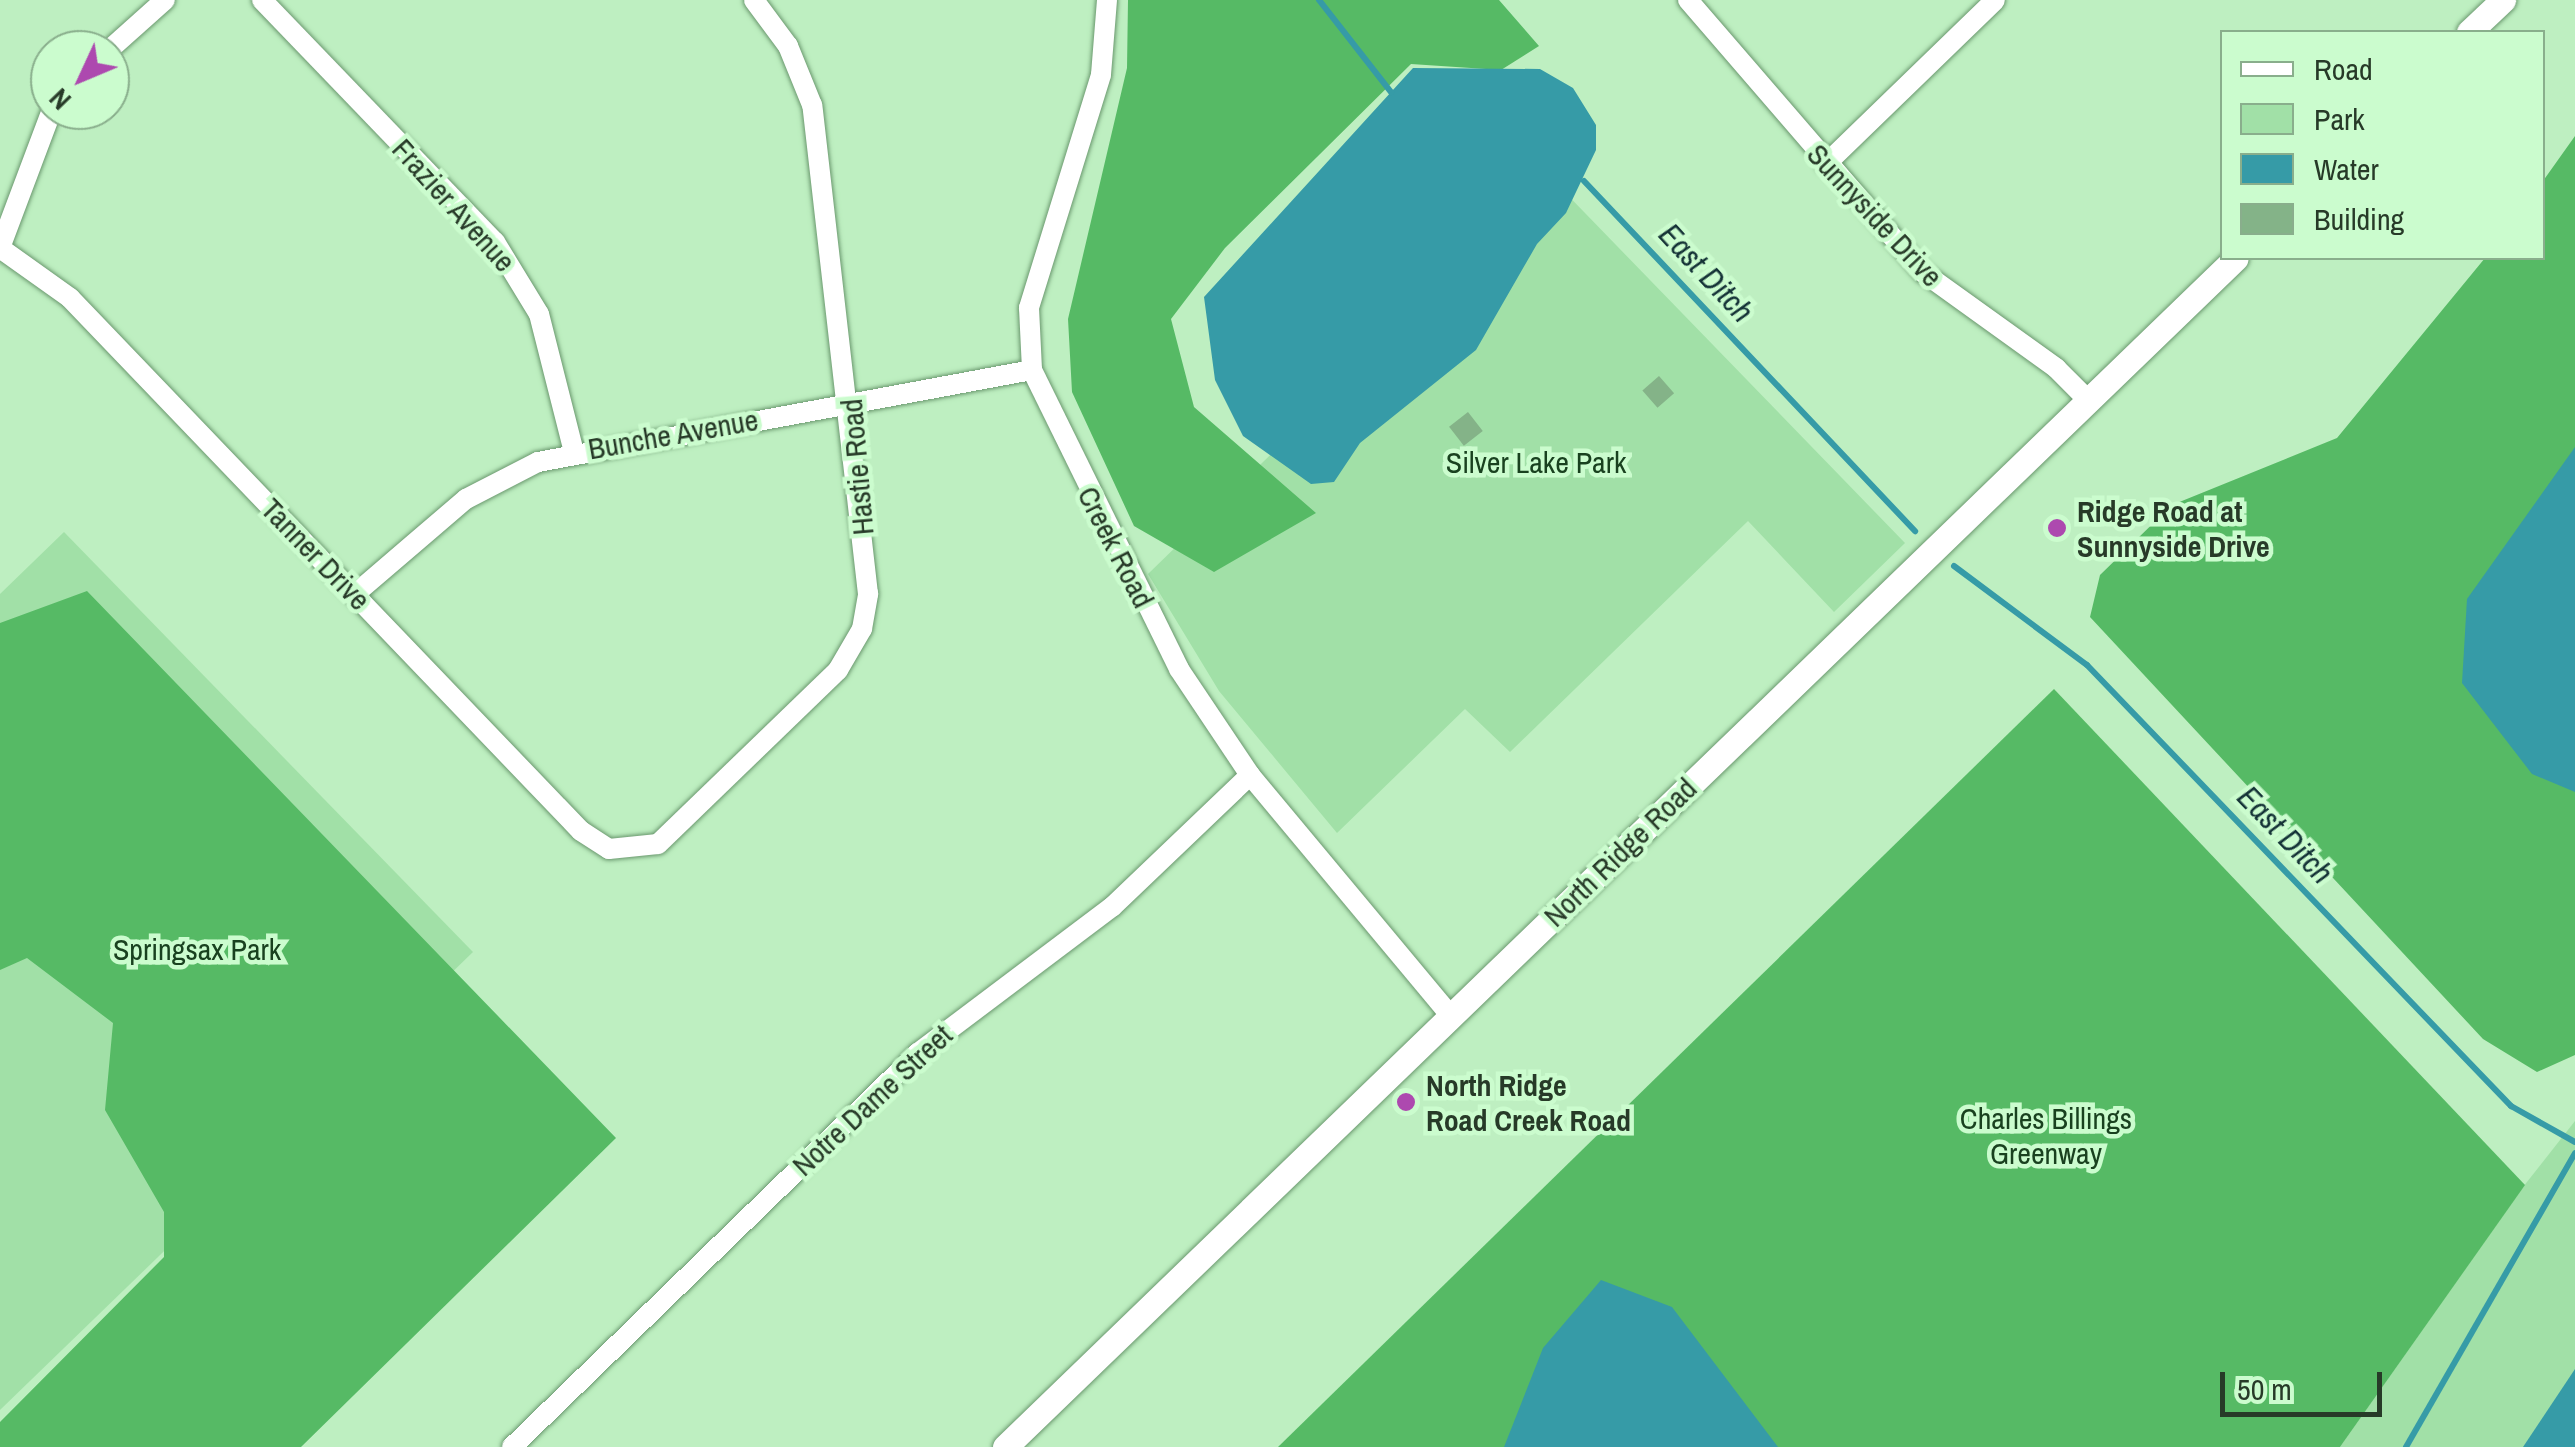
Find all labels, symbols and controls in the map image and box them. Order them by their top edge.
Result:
north arrow [30,30,130,130]
legend [2220,30,2545,260]
text: Road [2314,49,2373,89]
text: N [40,80,79,119]
text: Park [2314,99,2365,139]
street label: Frazier Avenue [384,131,524,279]
street label: Sunnyside Drive [1800,136,1950,294]
text: Water [2314,149,2379,189]
text: Building [2314,199,2404,239]
water label: East Ditch [1651,216,1761,330]
street label: Hastie Road [833,397,881,537]
street label: Bunche Avenue [585,401,761,467]
park label: Silver Lake Park [1446,444,1626,480]
street label: Creek Road [1070,480,1162,614]
street label: Tanner Drive [254,491,378,617]
place label: Ridge Road at Sunnyside Drive [2077,493,2270,564]
marker: Ridge Road at Sunnyside Drive [2046,517,2068,539]
street label: North Ridge Road [1536,770,1704,934]
water label: East Ditch [2229,778,2341,892]
park label: Springsax Park [113,931,281,967]
street label: Notre Dame Street [785,1017,959,1183]
place label: North Ridge Road Creek Road [1426,1067,1631,1138]
marker: North Ridge Road Creek Road [1395,1091,1417,1113]
park label: Charles Billings Greenway [1960,1100,2132,1170]
scale bar [2225,1352,2388,1414]
text: 50 m [2237,1369,2292,1409]

